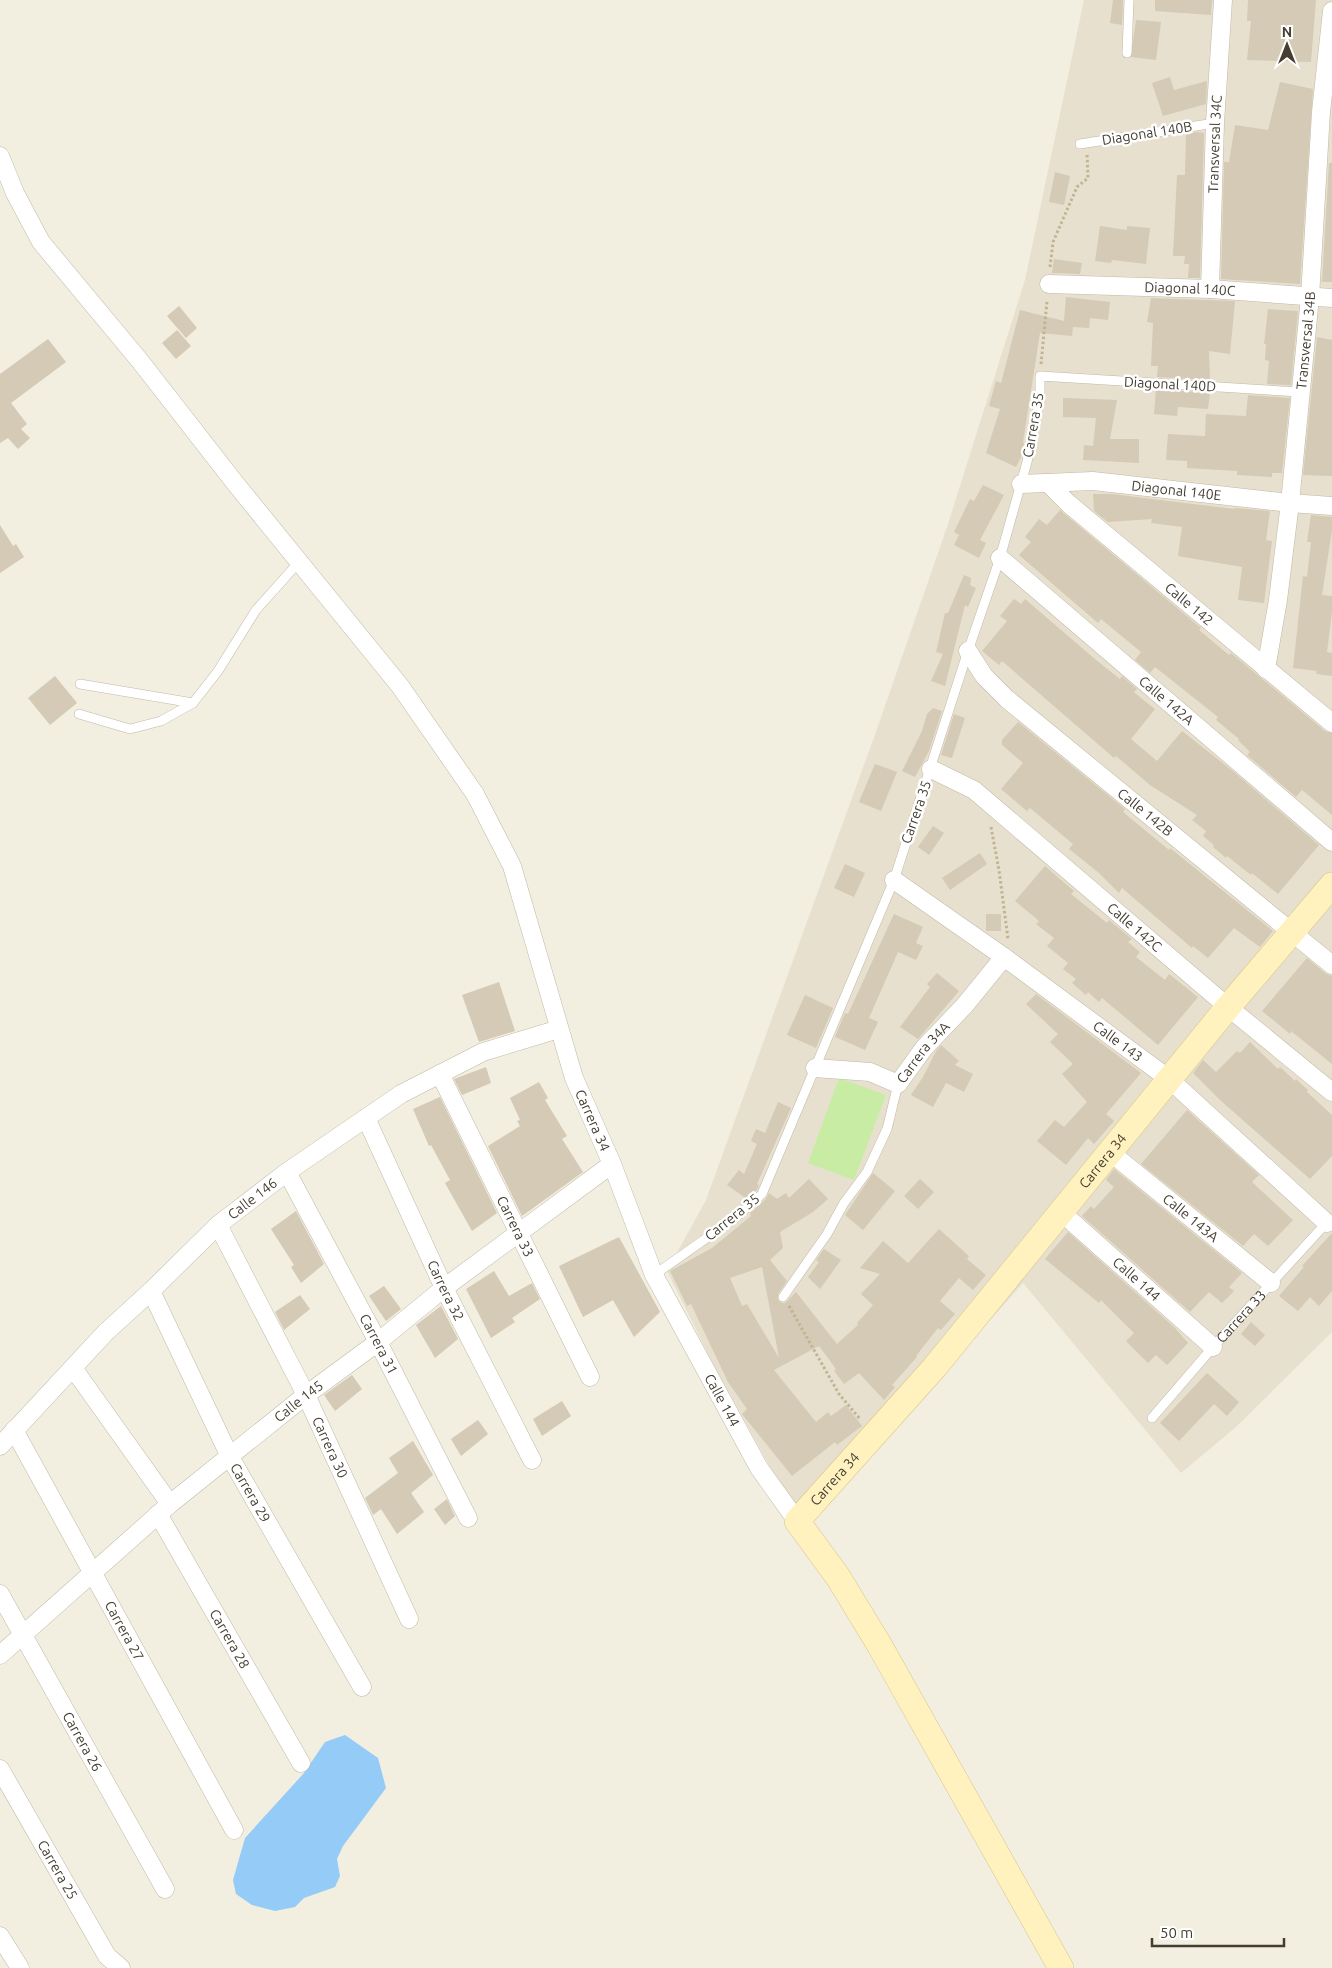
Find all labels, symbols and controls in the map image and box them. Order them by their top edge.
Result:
north arrow [1262,20,1312,70]
text: N [1282,24,1292,40]
street label: Transversal 34C [1205,94,1225,193]
street label: Diagonal 140B [1101,118,1193,148]
street label: Diagonal 140C [1144,279,1236,299]
street label: Transversal 34B [1293,291,1318,390]
street label: Diagonal 140D [1123,374,1217,394]
street label: Carrera 35 [1019,391,1047,459]
street label: Diagonal 140E [1131,477,1222,503]
street label: Calle 142 [1162,579,1216,629]
street label: Calle 142A [1136,673,1197,728]
street label: Carrera 35 [898,778,934,846]
street label: Calle 142B [1114,785,1176,840]
street label: Calle 142C [1104,899,1165,955]
street label: Carrera 34A [893,1018,953,1086]
street label: Calle 143 [1090,1018,1146,1065]
street label: Carrera 34 [572,1087,613,1154]
street label: Carrera 34 [1076,1130,1130,1191]
street label: Calle 146 [225,1175,280,1223]
street label: Carrera 35 [701,1190,763,1244]
street label: Calle 143A [1160,1190,1222,1245]
street label: Carrera 33 [494,1193,537,1259]
street label: Calle 144 [1110,1254,1164,1304]
street label: Carrera 32 [424,1258,467,1324]
street label: Carrera 33 [1213,1287,1269,1346]
street label: Carrera 31 [356,1311,401,1377]
street label: Calle 144 [701,1371,743,1430]
street label: Calle 145 [271,1377,326,1425]
street label: Carrera 30 [309,1414,351,1481]
street label: Carrera 34 [807,1449,863,1509]
street label: Carrera 29 [227,1460,274,1525]
street label: Carrera 27 [102,1598,147,1663]
street label: Carrera 28 [206,1606,253,1671]
street label: Carrera 26 [59,1709,106,1774]
street label: Carrera 25 [34,1837,81,1902]
scale bar [1152,1916,1284,1948]
text: 50 m [1160,1924,1193,1941]

